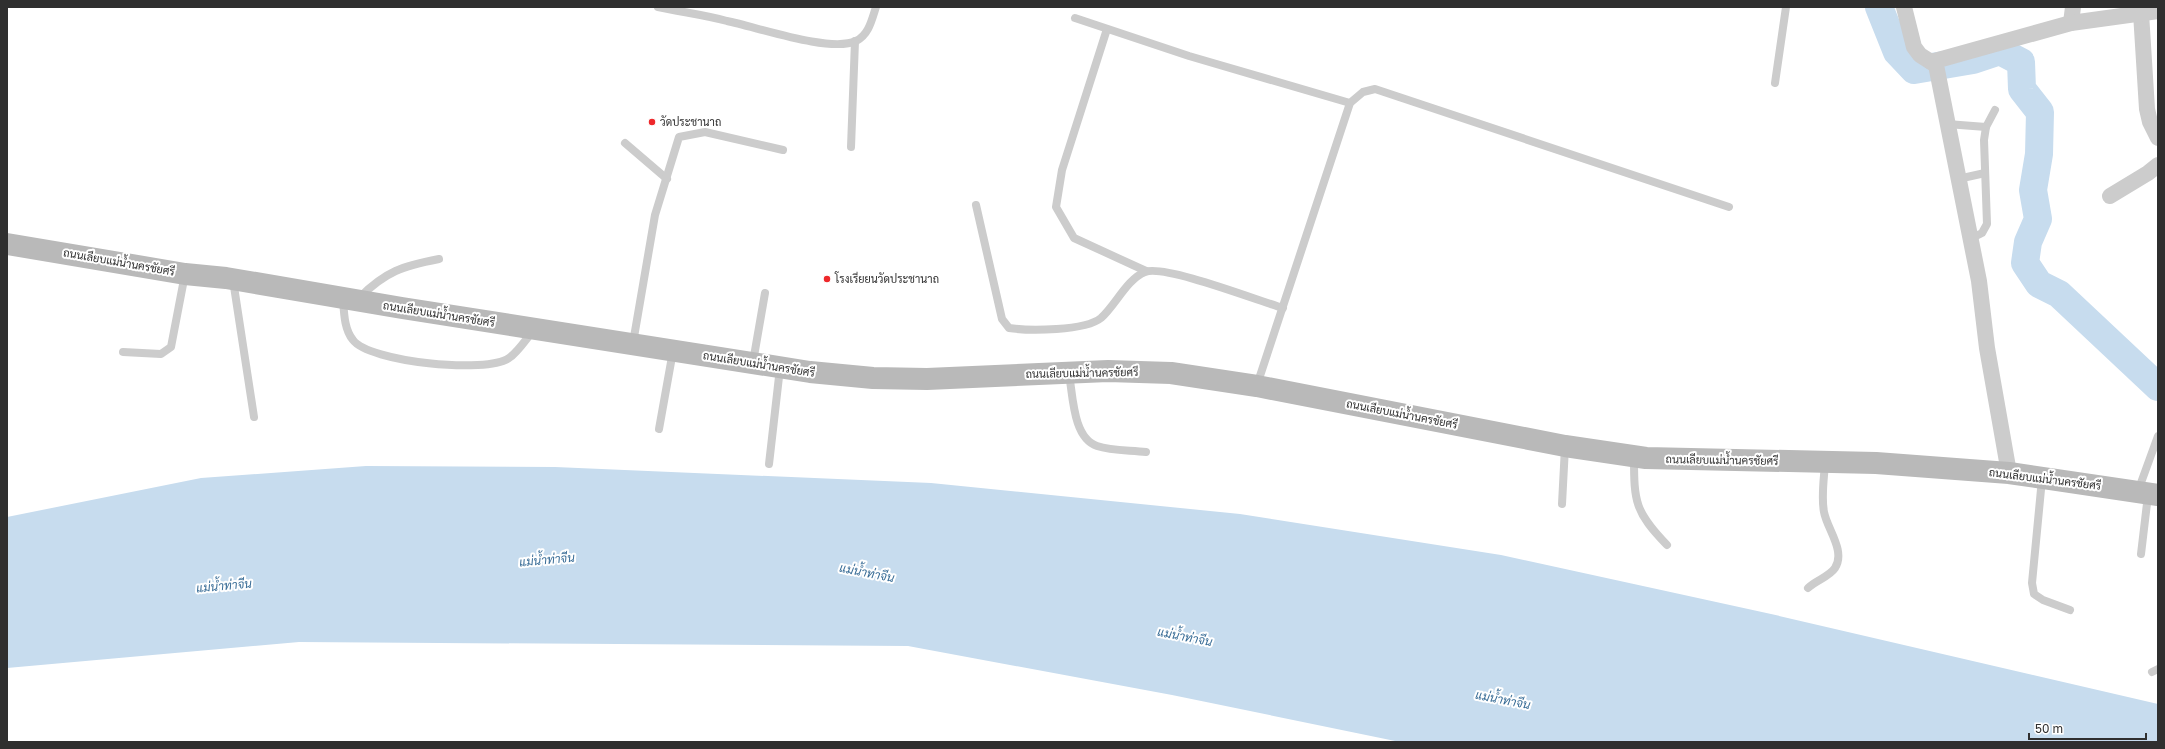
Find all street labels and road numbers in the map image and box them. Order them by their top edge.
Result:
street label: ถนนเลียบแม่น้ำนครชัยศรี [62,241,177,278]
street label: ถนนเลียบแม่น้ำนครชัยศรี [382,294,496,329]
street label: ถนนเลียบแม่น้ำนครชัยศรี [702,344,816,379]
street label: ถนนเลียบแม่น้ำนครชัยศรี [1025,361,1139,380]
street label: ถนนเลียบแม่น้ำนครชัยศรี [1345,392,1460,431]
street label: ถนนเลียบแม่น้ำนครชัยศรี [1665,448,1779,467]
street label: ถนนเลียบแม่น้ำนครชัยศรี [1988,461,2102,492]

